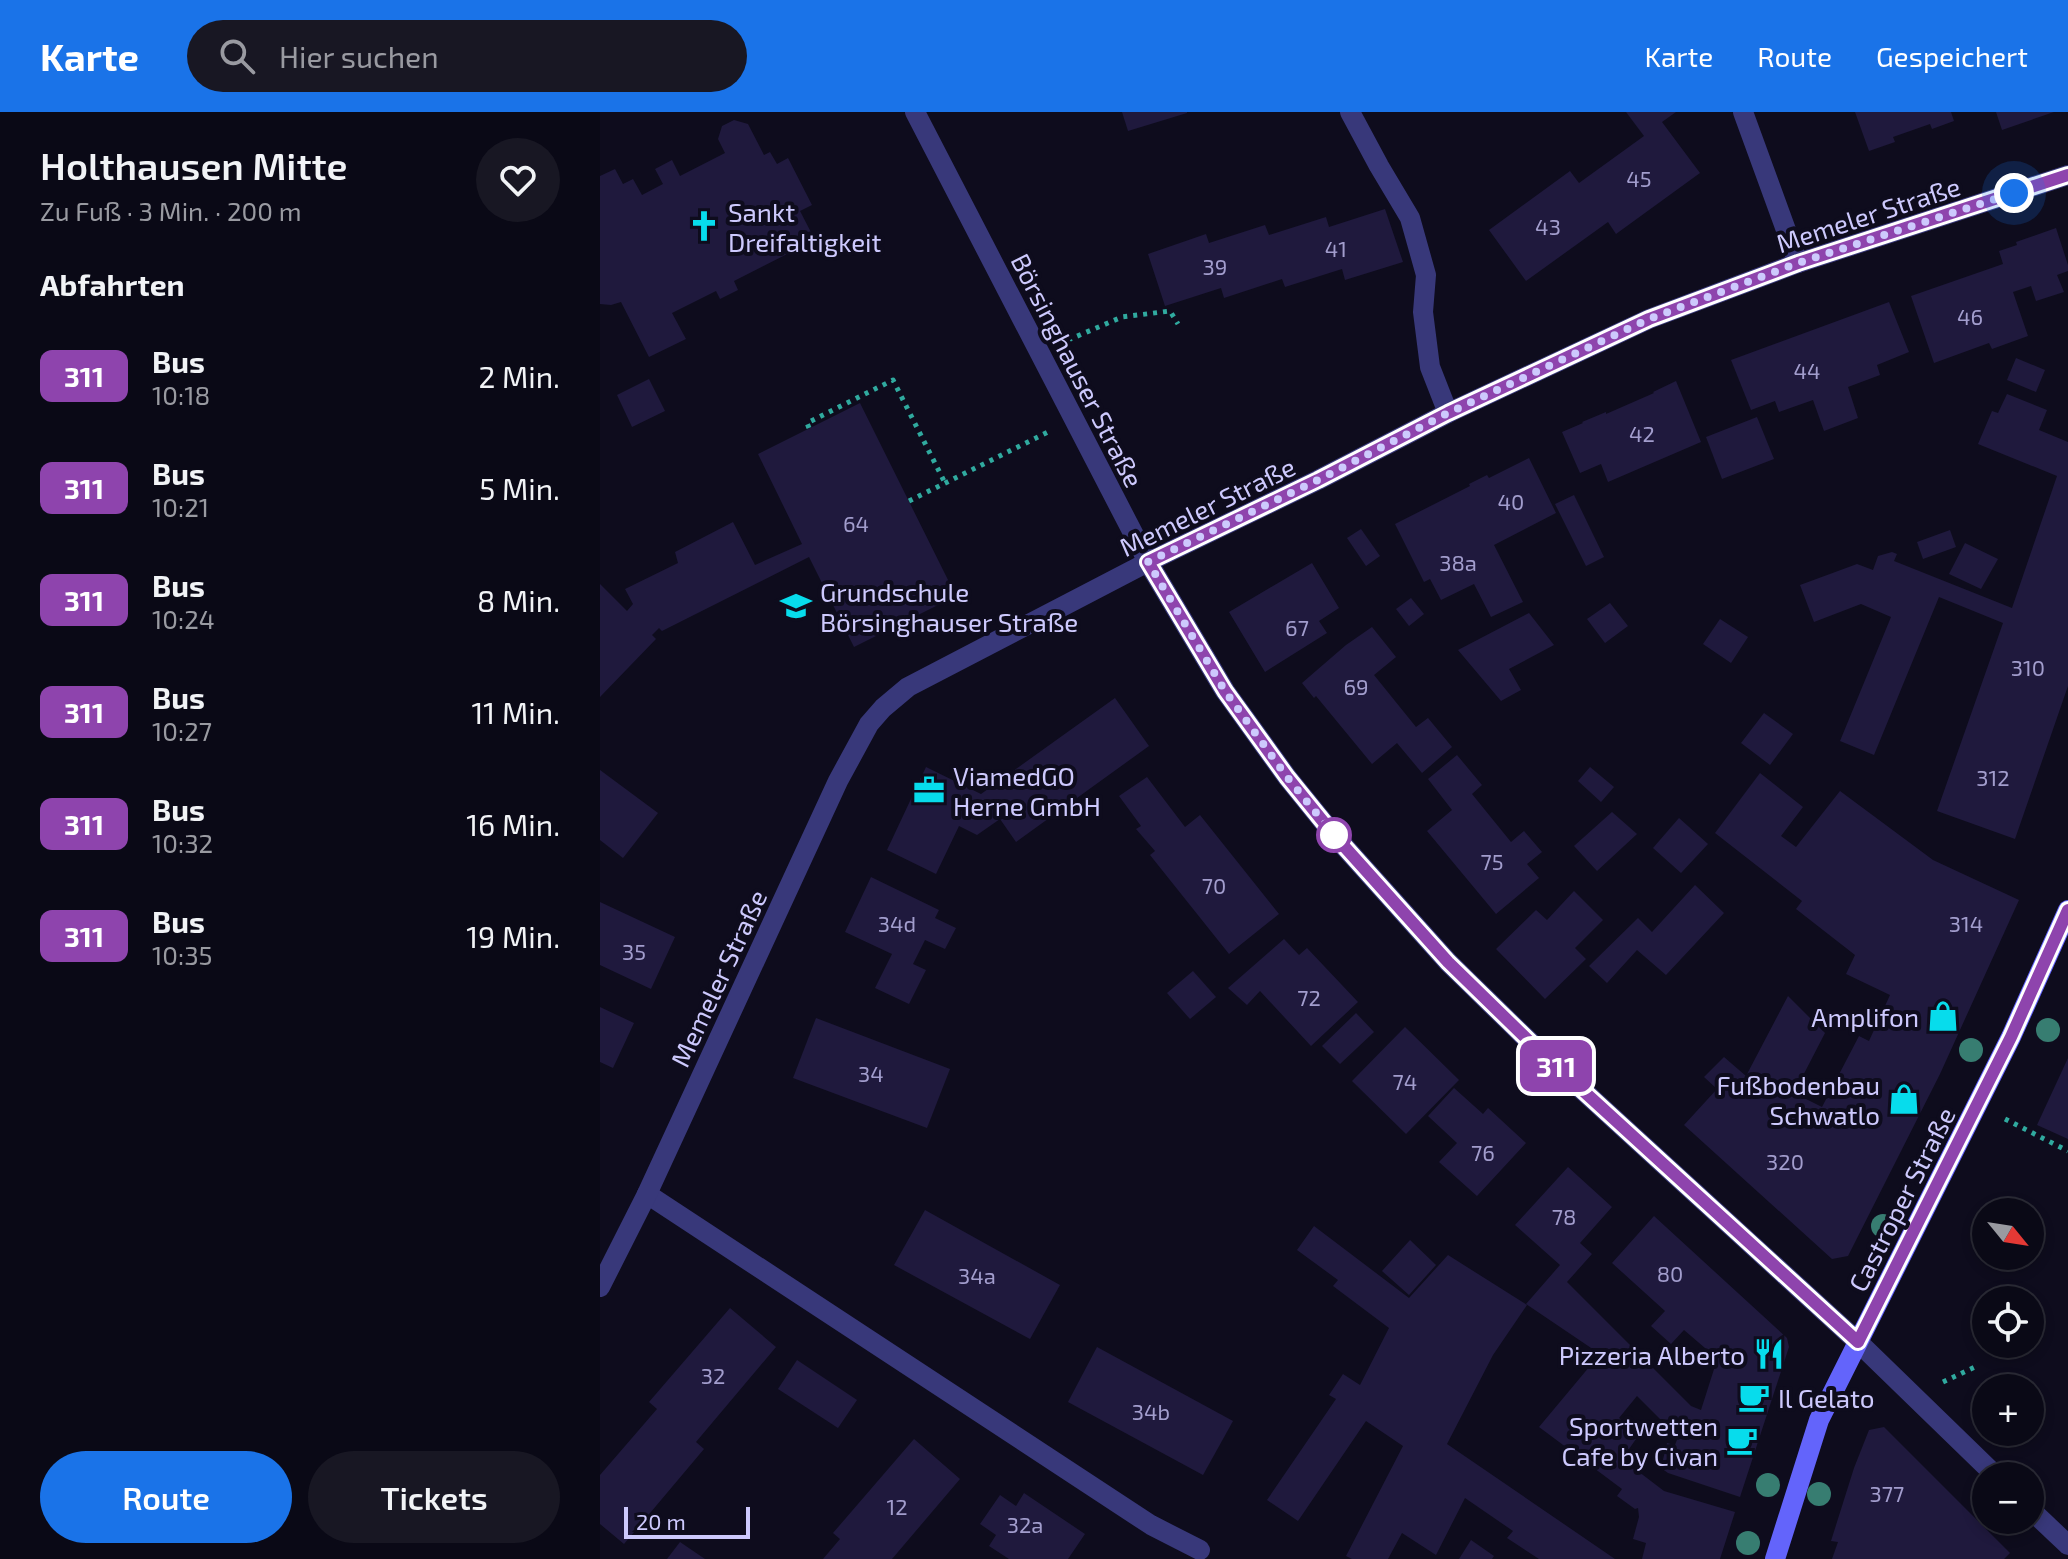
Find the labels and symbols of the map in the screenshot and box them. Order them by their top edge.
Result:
house number: 45 [1626,165,1652,191]
street label: Memeler Straße [1772,170,1964,258]
your location [1994,173,2034,213]
place label: Sankt Dreifaltigkeit [728,196,882,257]
church icon: Sankt Dreifaltigkeit [687,209,721,243]
house number: 43 [1535,213,1561,239]
house number: 41 [1325,235,1347,261]
street label: Börsinghauser Straße [1006,248,1150,492]
house number: 39 [1203,253,1227,279]
house number: 46 [1957,303,1983,329]
house number: 44 [1793,357,1821,383]
house number: 42 [1629,420,1655,446]
street label: Memeler Straße [1114,450,1300,562]
house number: 40 [1498,488,1524,514]
house number: 64 [843,510,869,536]
house number: 38a [1439,549,1477,575]
place label: Grundschule Börsinghauser Straße [820,576,1078,637]
school or university icon: Grundschule Börsinghauser Straße [779,589,813,623]
house number: 67 [1285,614,1309,640]
house number: 310 [2011,654,2045,680]
house number: 69 [1343,673,1369,699]
place label: ViamedGO Herne GmbH [953,760,1101,821]
house number: 312 [1976,764,2010,790]
office icon: ViamedGO Herne GmbH [912,773,946,807]
unlabelled marker [1317,818,1351,852]
house number: 75 [1480,848,1504,874]
house number: 70 [1202,872,1226,898]
street label: Memeler Straße [664,885,772,1071]
house number: 34d [878,910,916,936]
house number: 314 [1949,910,1983,936]
house number: 35 [622,938,646,964]
house number: 72 [1297,984,1321,1010]
shop icon: Amplifon [1926,999,1960,1033]
place label: Amplifon [1811,1001,1919,1032]
line badge: 311 [1510,1040,1602,1092]
house number: 34 [858,1060,884,1086]
house number: 74 [1393,1068,1417,1094]
place label: Fußbodenbau Schwatlo [1717,1069,1880,1130]
shop icon: Fußbodenbau Schwatlo [1887,1082,1921,1116]
street label: Castroper Straße [1841,1102,1961,1296]
house number: 76 [1471,1139,1495,1165]
house number: 320 [1766,1148,1804,1174]
north arrow [1972,1198,2044,1270]
house number: 78 [1552,1203,1576,1229]
house number: 80 [1657,1260,1683,1286]
house number: 34a [958,1262,996,1288]
restaurant icon: Pizzeria Alberto [1752,1337,1786,1371]
place label: Pizzeria Alberto [1559,1339,1745,1370]
house number: 32 [701,1362,725,1388]
cafe icon: Il Gelato [1737,1380,1771,1414]
place label: Il Gelato [1778,1382,1875,1413]
house number: 34b [1132,1398,1170,1424]
place label: Sportwetten Cafe by Civan [1562,1410,1718,1471]
cafe icon: Sportwetten Cafe by Civan [1725,1423,1759,1457]
house number: 377 [1870,1480,1904,1506]
house number: 12 [886,1493,908,1519]
scale bar [624,1503,750,1539]
house number: 32a [1007,1511,1043,1537]

